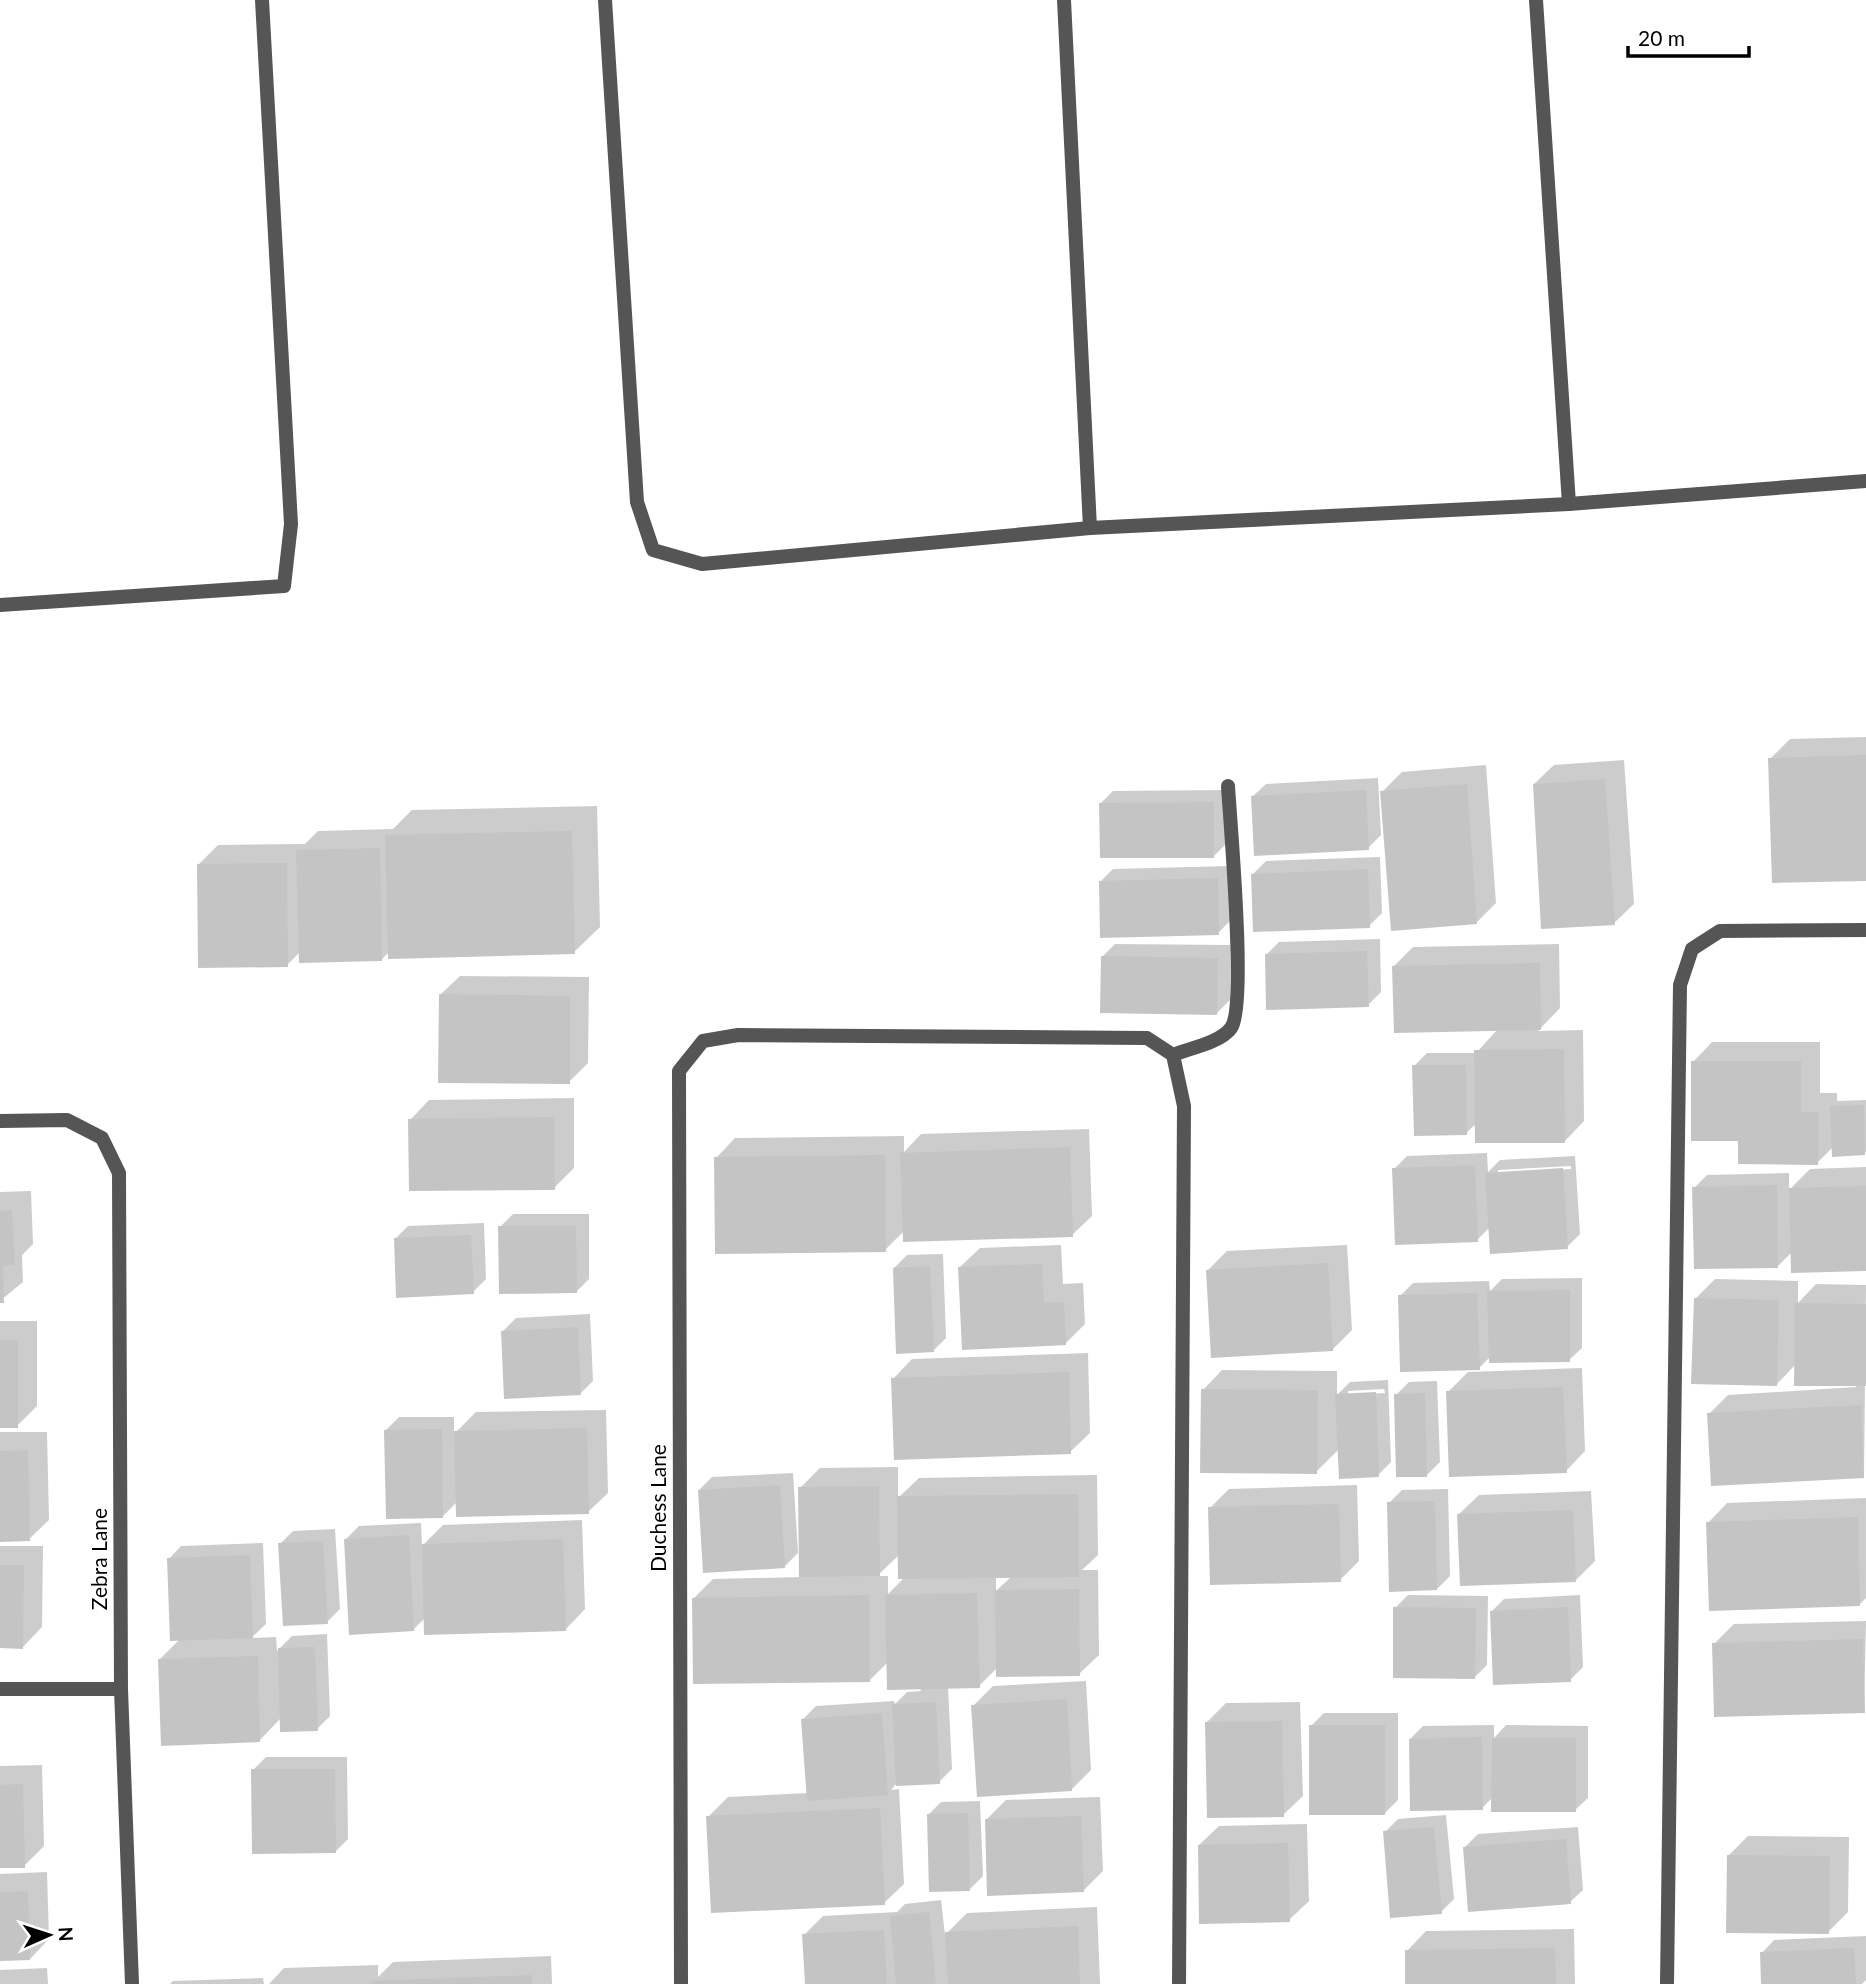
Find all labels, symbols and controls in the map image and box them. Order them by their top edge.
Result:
scale bar [1628,14,1749,58]
text: 20 m [1638,25,1685,50]
street label: Duchess Lane [645,1444,670,1572]
street label: Zebra Lane [86,1508,111,1610]
north arrow [14,1900,84,1970]
text: N [55,1926,78,1942]

